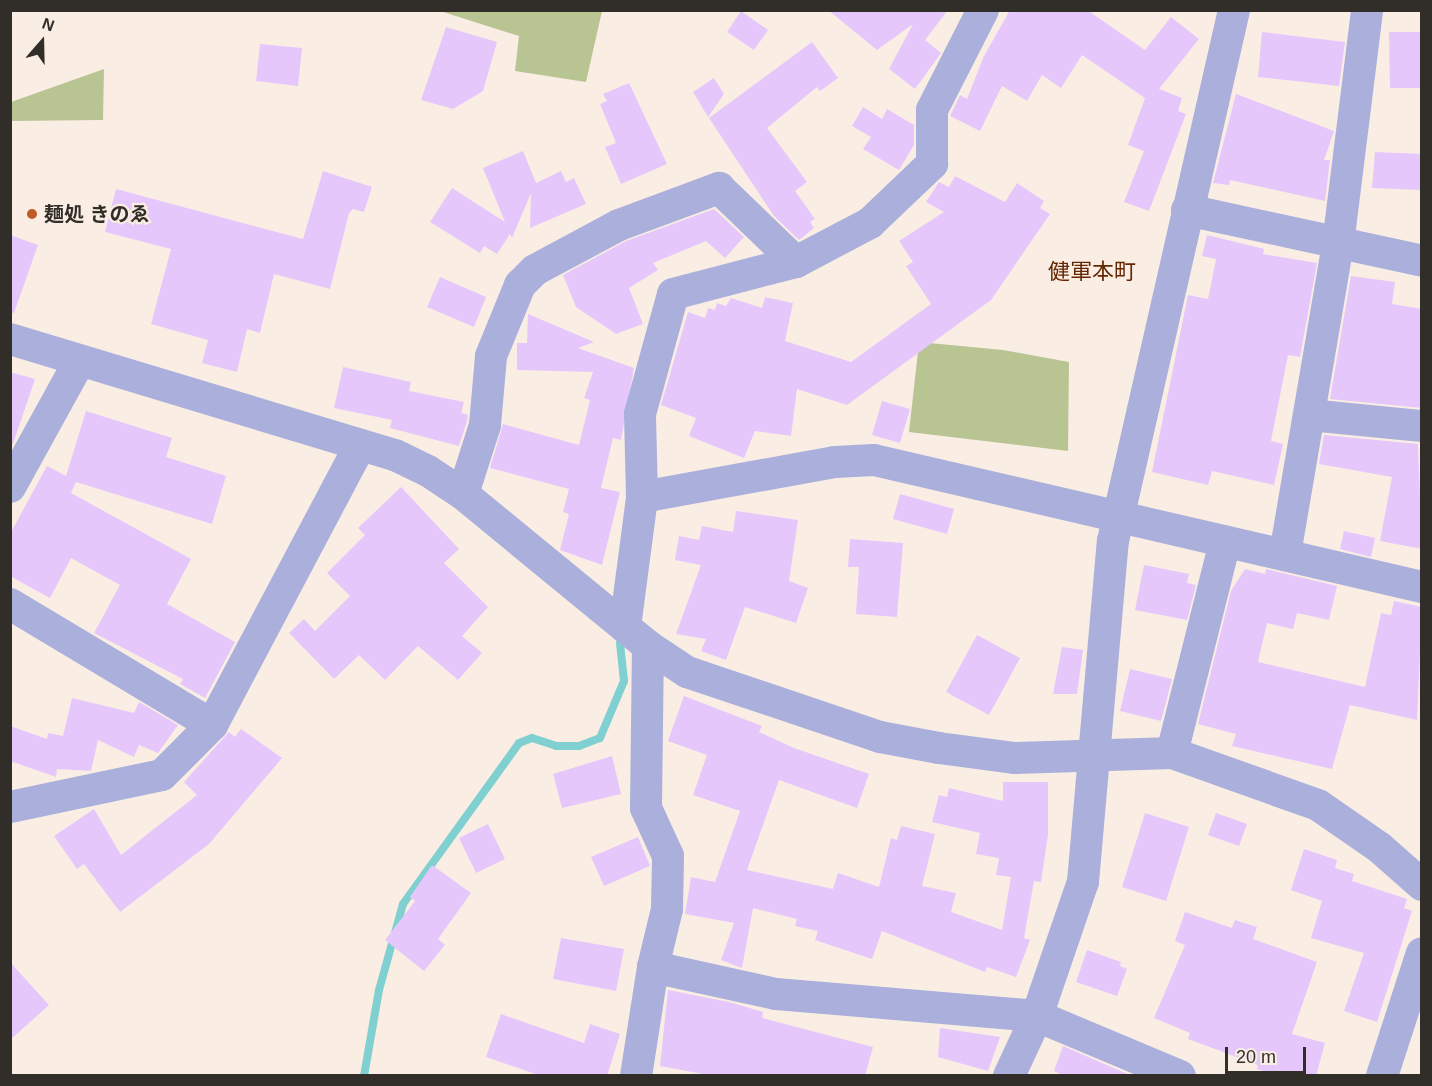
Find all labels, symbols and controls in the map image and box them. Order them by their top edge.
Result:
north arrow [12,12,72,72]
text: N [40,15,57,35]
place label: 麺処 きのゑ [44,202,150,226]
marker: 麺処 きのゑ [25,207,39,221]
district label: 健軍本町 [1048,259,1136,285]
scale bar [1228,1035,1309,1073]
text: 20 m [1236,1047,1276,1067]

